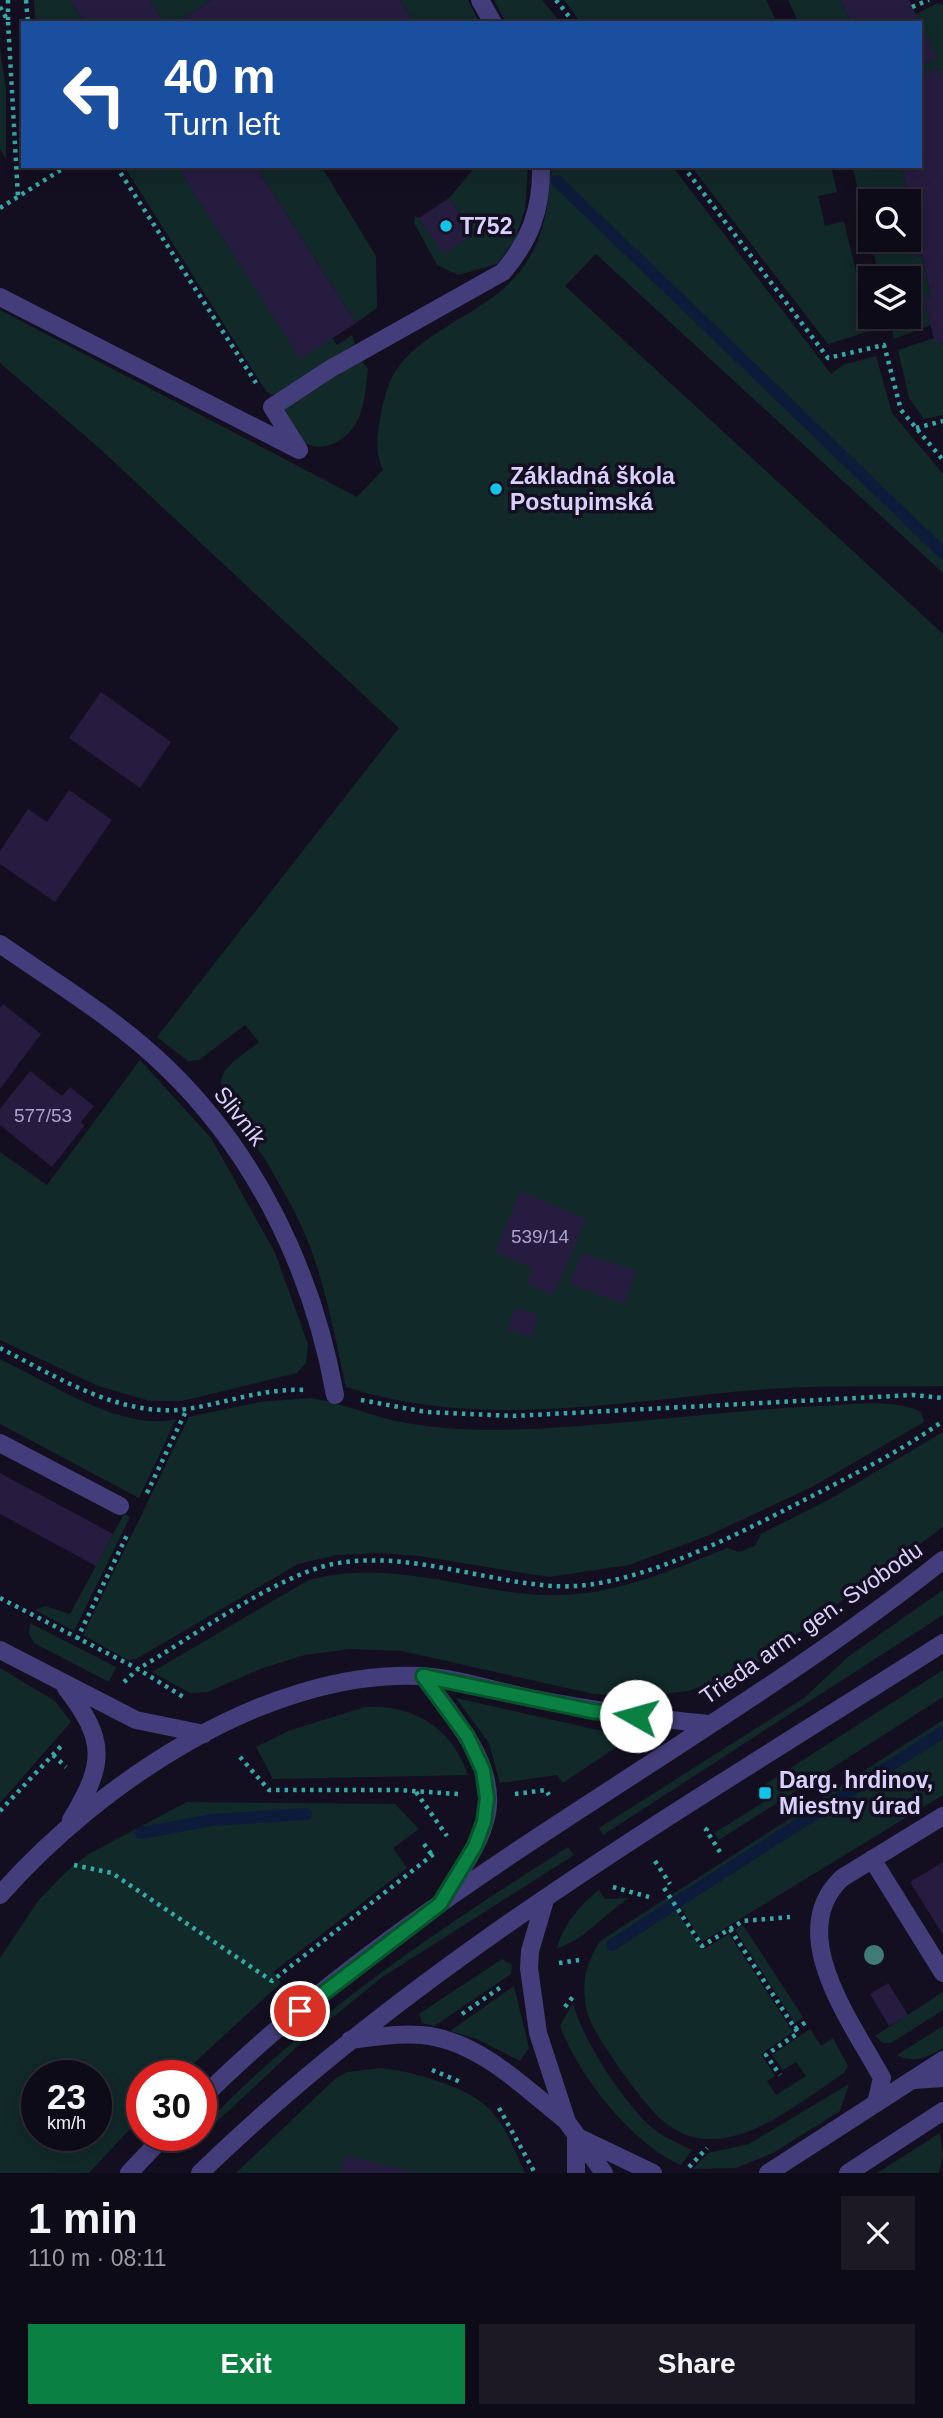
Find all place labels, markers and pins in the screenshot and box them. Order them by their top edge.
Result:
place label: T752 [460,213,512,239]
marker: T752 [438,218,454,234]
place label: Základná škola Postupimská [510,463,675,515]
marker: Základná škola Postupimská [488,481,504,497]
place label: Darg. hrdinov, Miestny úrad [779,1767,933,1819]
marker: Darg. hrdinov, Miestny úrad [757,1785,773,1801]
pin [270,1981,330,2041]

